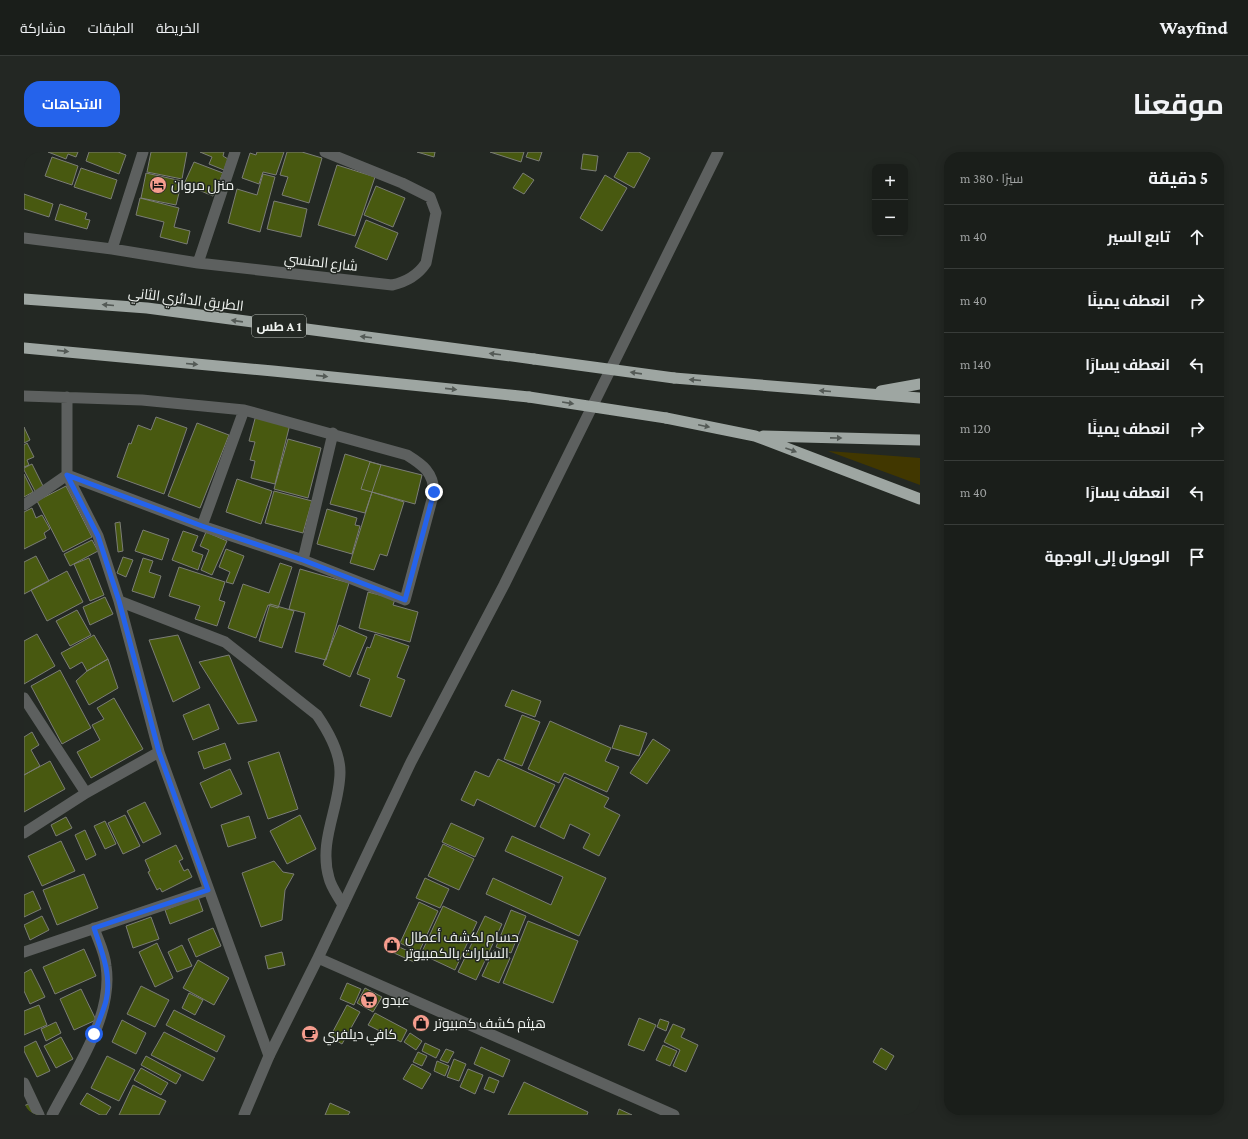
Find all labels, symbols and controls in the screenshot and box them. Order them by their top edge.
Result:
text: Wayfind [1160,17,1228,38]
text: مشاركة [20,20,66,36]
text: الطبقات [88,20,134,36]
text: الخريطة [156,20,200,36]
button: الاتجاهات [24,81,120,127]
text: موقعنا [1133,89,1224,120]
map controls [872,164,908,236]
button: + [872,164,908,200]
text: 5 دقيقة [1148,169,1208,188]
text: سيرًا · 380 m [960,171,1023,186]
hotel icon: منزل مروان [148,175,168,195]
place label: منزل مروان [171,177,234,194]
button: − [872,200,908,236]
icon: ahead [1186,226,1208,248]
text: 40 m [960,229,987,244]
text: تابع السير [1107,229,1170,245]
street label: شارع المنسي [283,250,359,277]
street label: الطريق الدائري الثاني [127,284,245,318]
icon: right [1186,290,1208,312]
text: 40 m [960,293,987,308]
text: انعطف يمينًا [1087,293,1170,309]
one-way arrow [102,302,114,309]
road number: طس A 1 [252,315,306,337]
one-way arrow [231,317,243,324]
one-way arrow [360,334,372,341]
one-way arrow [57,348,69,355]
one-way arrow [489,351,501,357]
icon: left [1186,354,1208,376]
text: 140 m [960,357,991,372]
text: انعطف يسارًا [1085,357,1170,373]
one-way arrow [186,361,198,367]
one-way arrow [630,370,642,376]
one-way arrow [316,373,328,379]
one-way arrow [689,376,701,383]
one-way arrow [445,386,457,392]
one-way arrow [819,387,831,394]
one-way arrow [562,400,574,406]
icon: right [1186,418,1208,440]
text: 120 m [960,421,991,436]
text: انعطف يمينًا [1087,421,1170,437]
one-way arrow [698,423,711,429]
one-way arrow [830,435,843,441]
one-way arrow [786,447,798,453]
icon: left [1186,482,1208,504]
route end [425,483,443,501]
text: 40 m [960,485,987,500]
text: انعطف يسارًا [1085,485,1170,501]
icon: arrive [1186,546,1208,568]
text: الوصول إلى الوجهة [1045,549,1170,565]
place label: حسام لكشف أعطال السيارات بالكمبيوتر [404,928,519,961]
shop icon: حسام لكشف أعطال السيارات بالكمبيوتر [382,935,402,955]
supermarket icon: عبدو [359,990,379,1010]
place label: عبدو [382,992,410,1008]
shop icon: هيثم كشف كمبيوتر [411,1013,431,1033]
place label: هيثم كشف كمبيوتر [433,1015,546,1033]
cafe icon: كافي ديلفري [300,1024,320,1044]
route start [85,1025,103,1043]
place label: كافي ديلفري [323,1026,397,1046]

